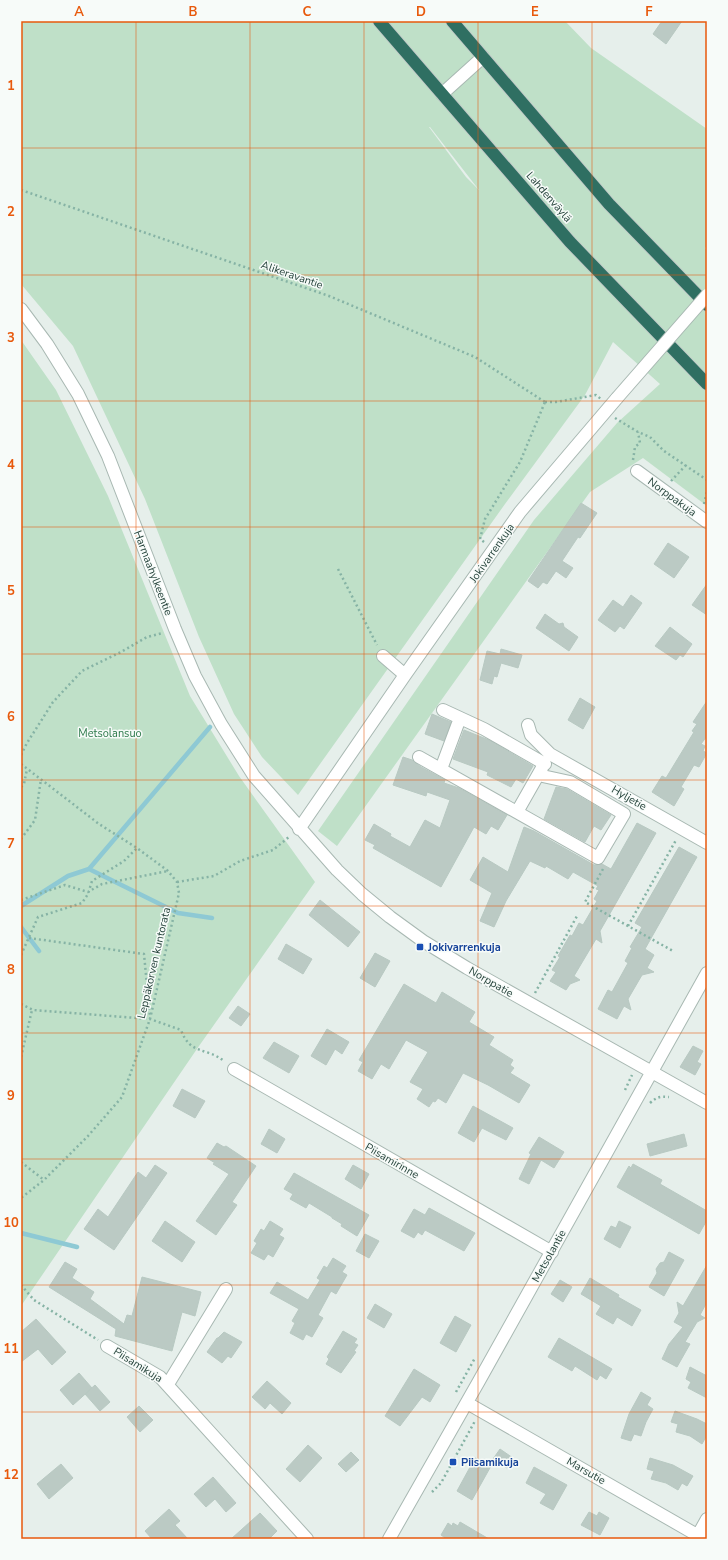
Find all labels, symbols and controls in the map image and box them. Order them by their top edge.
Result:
text: A [74,3,84,21]
text: B [189,3,198,21]
text: C [303,3,312,21]
text: D [416,3,426,21]
text: E [531,3,539,21]
text: F [645,3,653,21]
text: 1 [7,77,15,95]
street label: Lahdenväylä [523,168,575,226]
text: 2 [7,203,15,221]
street label: Alikeravantie [259,257,325,293]
text: 3 [7,329,15,347]
text: 4 [7,456,15,474]
street label: Norppakuja [645,474,700,520]
street label: Jokivarrenkuja [465,520,518,586]
street label: Harmaahylkeentie [130,528,176,618]
text: 5 [7,582,15,600]
text: 6 [7,708,15,726]
park label: Metsolansuo [78,726,142,741]
street label: Hyljetie [609,782,649,814]
text: 7 [7,835,15,853]
street label: Leppäkorven kuntorata [134,906,174,1020]
place label: Jokivarrenkuja [427,940,501,955]
marker: Jokivarrenkuja [415,942,425,952]
text: 8 [7,961,15,979]
street label: Norppatie [466,963,516,1001]
text: 9 [7,1087,15,1105]
street label: Piisamirinne [362,1140,422,1183]
text: 10 [3,1214,19,1232]
street label: Metsolantie [528,1227,570,1285]
text: 11 [3,1340,19,1358]
street label: Piisamikuja [111,1344,166,1386]
street label: Marsutie [564,1454,608,1488]
place label: Piisamikuja [461,1455,519,1470]
marker: Piisamikuja [448,1457,458,1467]
text: 12 [3,1466,19,1484]

